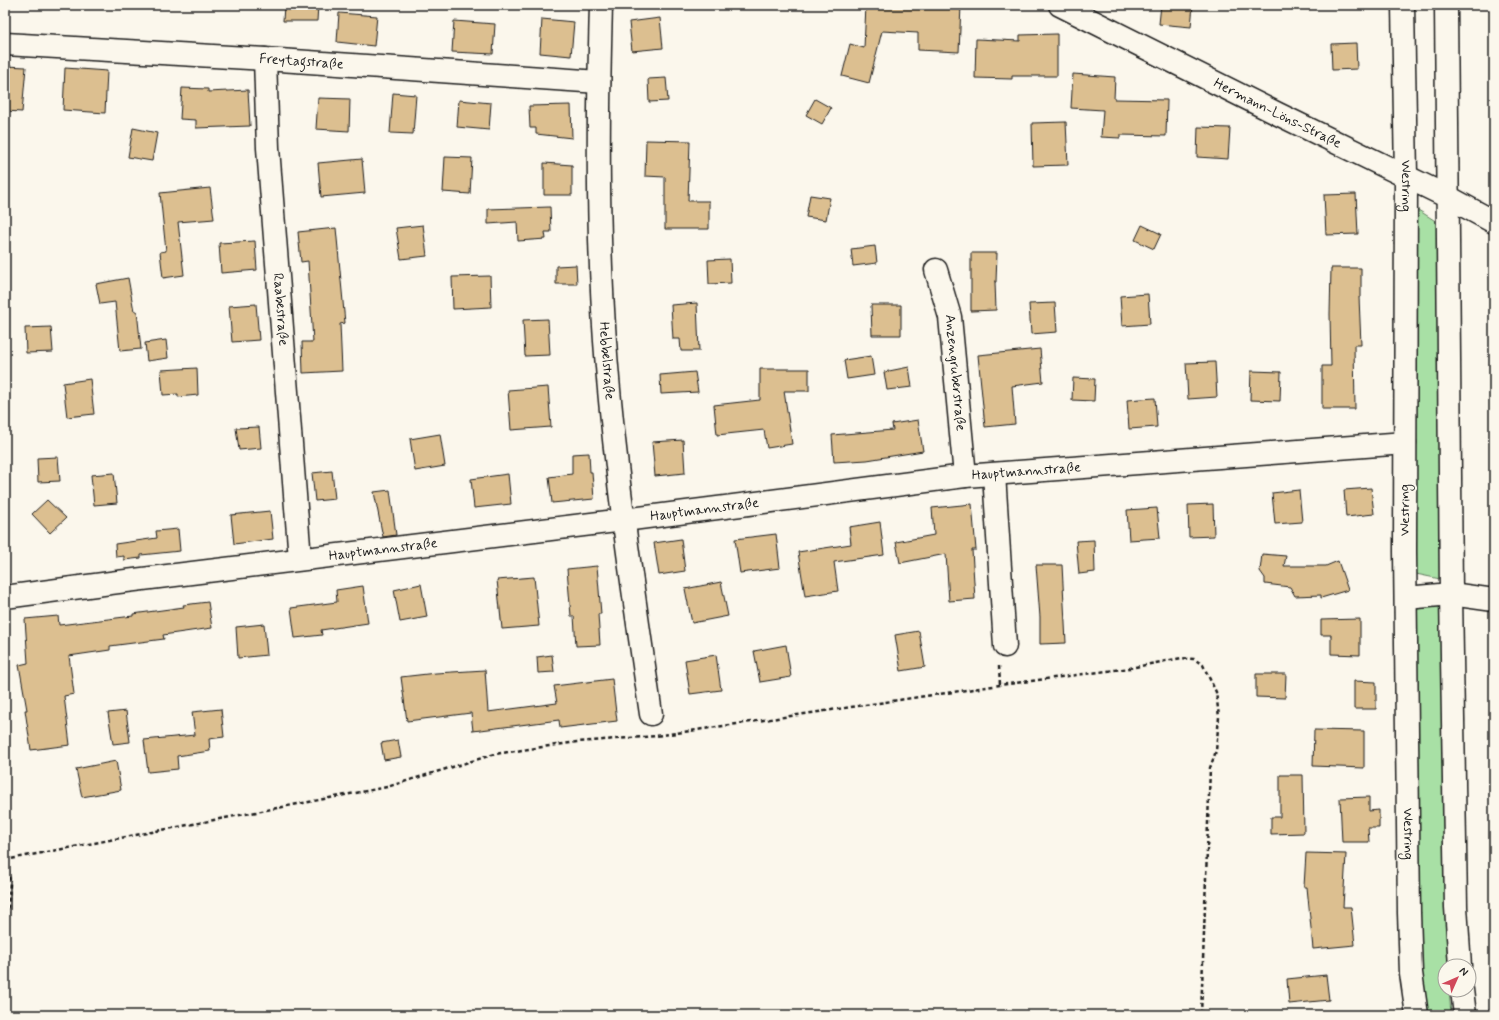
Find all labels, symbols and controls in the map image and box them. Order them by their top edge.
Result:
street label: Freytagstraße [259,50,344,73]
street label: Hermann-Löns-Straße [1211,74,1344,153]
street label: Westring [1396,160,1415,212]
street label: Raabestraße [269,272,292,347]
street label: Anzengruberstraße [941,314,970,432]
street label: Hebbelstraße [595,321,619,401]
street label: Hauptmannstraße [971,458,1082,484]
street label: Westring [1396,484,1415,536]
street label: Hauptmannstraße [649,494,760,526]
street label: Hauptmannstraße [328,534,438,565]
street label: Westring [1398,808,1417,860]
north arrow [1437,958,1477,998]
text: N [1456,964,1471,979]

